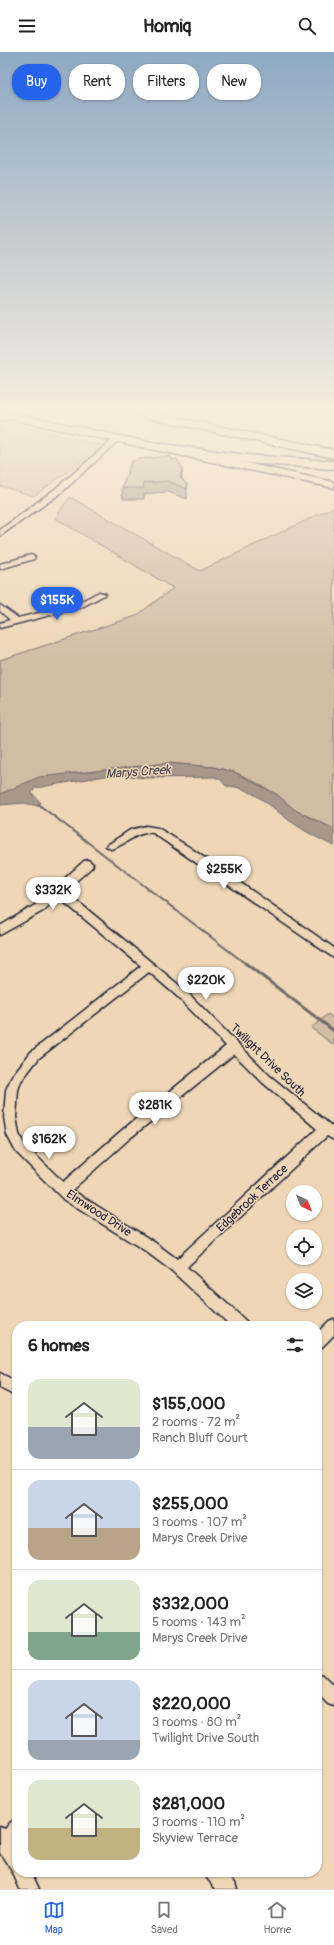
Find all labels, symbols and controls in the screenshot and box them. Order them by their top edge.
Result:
icon: menu [16,15,38,37]
text: Homiq [143,15,191,38]
icon: search [296,15,318,37]
chip: Buy [12,64,61,100]
chip: Rent [69,64,125,100]
chip: Filters [133,64,199,100]
chip: New [207,64,261,100]
pin: $155K [29,587,85,621]
text: $155K [40,592,74,608]
water label: Marys Creek [105,762,173,782]
pin: $255K [196,856,252,890]
text: $255K [206,861,242,877]
pin: $332K [25,877,81,911]
text: $332K [35,882,71,898]
pin: $220K [178,967,234,1001]
text: $220K [187,972,225,988]
street label: Twilight Drive South [227,1021,309,1100]
pin: $281K [127,1092,183,1126]
text: $281K [138,1097,172,1113]
pin: $162K [21,1126,77,1160]
text: $162K [32,1131,66,1147]
street label: Edgebrook Terrace [213,1161,291,1235]
north arrow [286,1185,322,1221]
map controls [286,1185,322,1309]
street label: Elmwood Drive [63,1187,134,1240]
button: locate [286,1229,322,1265]
button: layers [286,1273,322,1309]
icon: filters [284,1334,306,1356]
text: 6 homes [28,1335,89,1356]
text: $155,000 [152,1393,225,1414]
icon: home [60,1395,108,1443]
text: 2 rooms · 72 m² [152,1414,240,1430]
text: Ranch Bluff Court [152,1430,248,1446]
text: $255,000 [152,1493,228,1514]
icon: home [60,1496,108,1544]
text: 3 rooms · 107 m² [152,1514,247,1530]
text: Marys Creek Drive [152,1530,247,1546]
text: $332,000 [152,1593,229,1614]
icon: home [60,1596,108,1644]
text: 5 rooms · 143 m² [152,1614,246,1630]
text: Marys Creek Drive [152,1630,247,1646]
text: $220,000 [152,1693,231,1714]
icon: home [60,1696,108,1744]
text: 3 rooms · 80 m² [152,1714,241,1730]
text: Twilight Drive South [152,1730,259,1746]
text: $281,000 [152,1793,225,1814]
icon: home [60,1796,108,1844]
text: 3 rooms · 110 m² [152,1814,245,1830]
text: Skyview Terrace [152,1830,238,1846]
tab: Map [43,1899,65,1936]
tab: Saved [150,1899,178,1936]
tab: Home [263,1899,291,1936]

